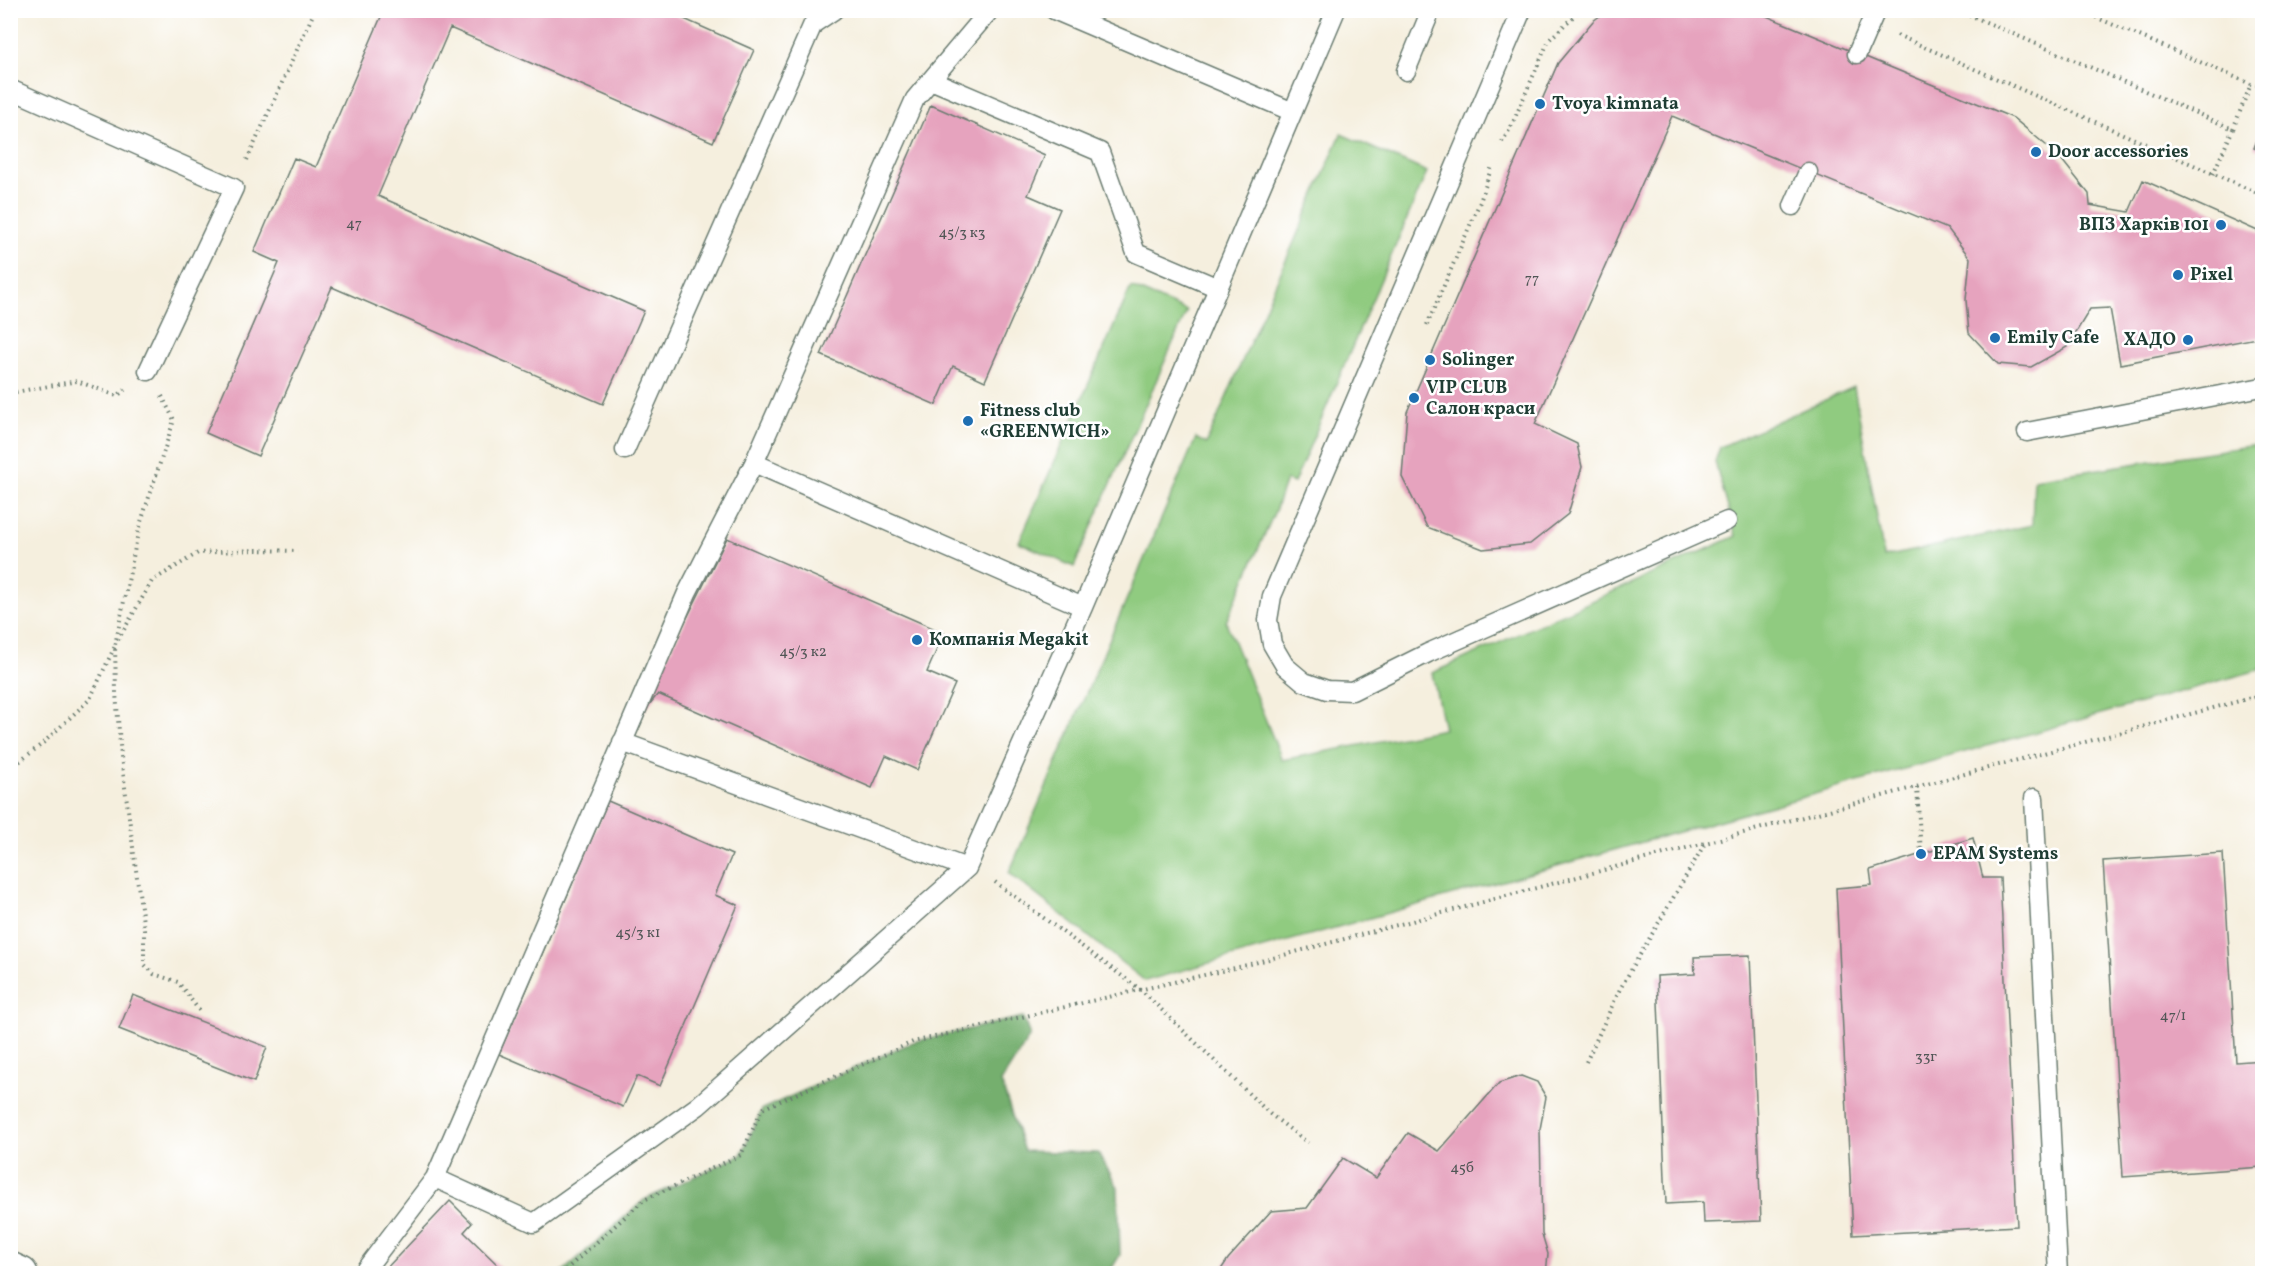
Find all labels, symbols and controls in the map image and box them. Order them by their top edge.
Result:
place label: Tvoya kimnata [1552,92,1679,117]
marker: Tvoya kimnata [1533,97,1547,111]
place label: Door accessories [2048,140,2189,165]
marker: Door accessories [2029,145,2043,159]
place label: ВПЗ Харків 101 [2079,213,2209,238]
house number: 47 [346,214,362,235]
marker: ВПЗ Харків 101 [2214,218,2228,232]
house number: 45/3 к3 [938,223,986,244]
place label: Pixel [2190,263,2233,288]
marker: Pixel [2171,268,2185,282]
house number: 77 [1525,269,1539,290]
place label: Emily Cafe [2007,326,2099,351]
place label: ХАДО [2124,328,2176,353]
marker: Emily Cafe [1988,331,2002,345]
marker: ХАДО [2181,333,2195,347]
place label: Solinger [1442,348,1515,373]
marker: Solinger [1423,353,1437,367]
place label: VIP CLUB Салон краси [1426,376,1535,422]
marker: VIP CLUB Салон краси [1407,391,1421,405]
place label: Fitness club «GREENWICH» [980,399,1110,445]
marker: Fitness club «GREENWICH» [961,414,975,428]
place label: Компанія Megakit [929,628,1089,653]
marker: Компанія Megakit [910,633,924,647]
house number: 45/3 к2 [779,642,827,663]
place label: EPAM Systems [1933,842,2058,867]
marker: EPAM Systems [1914,847,1928,861]
house number: 45/3 к1 [615,923,661,944]
house number: 47/1 [2160,1006,2186,1027]
house number: 33г [1915,1047,1937,1068]
house number: 45б [1450,1158,1474,1179]

